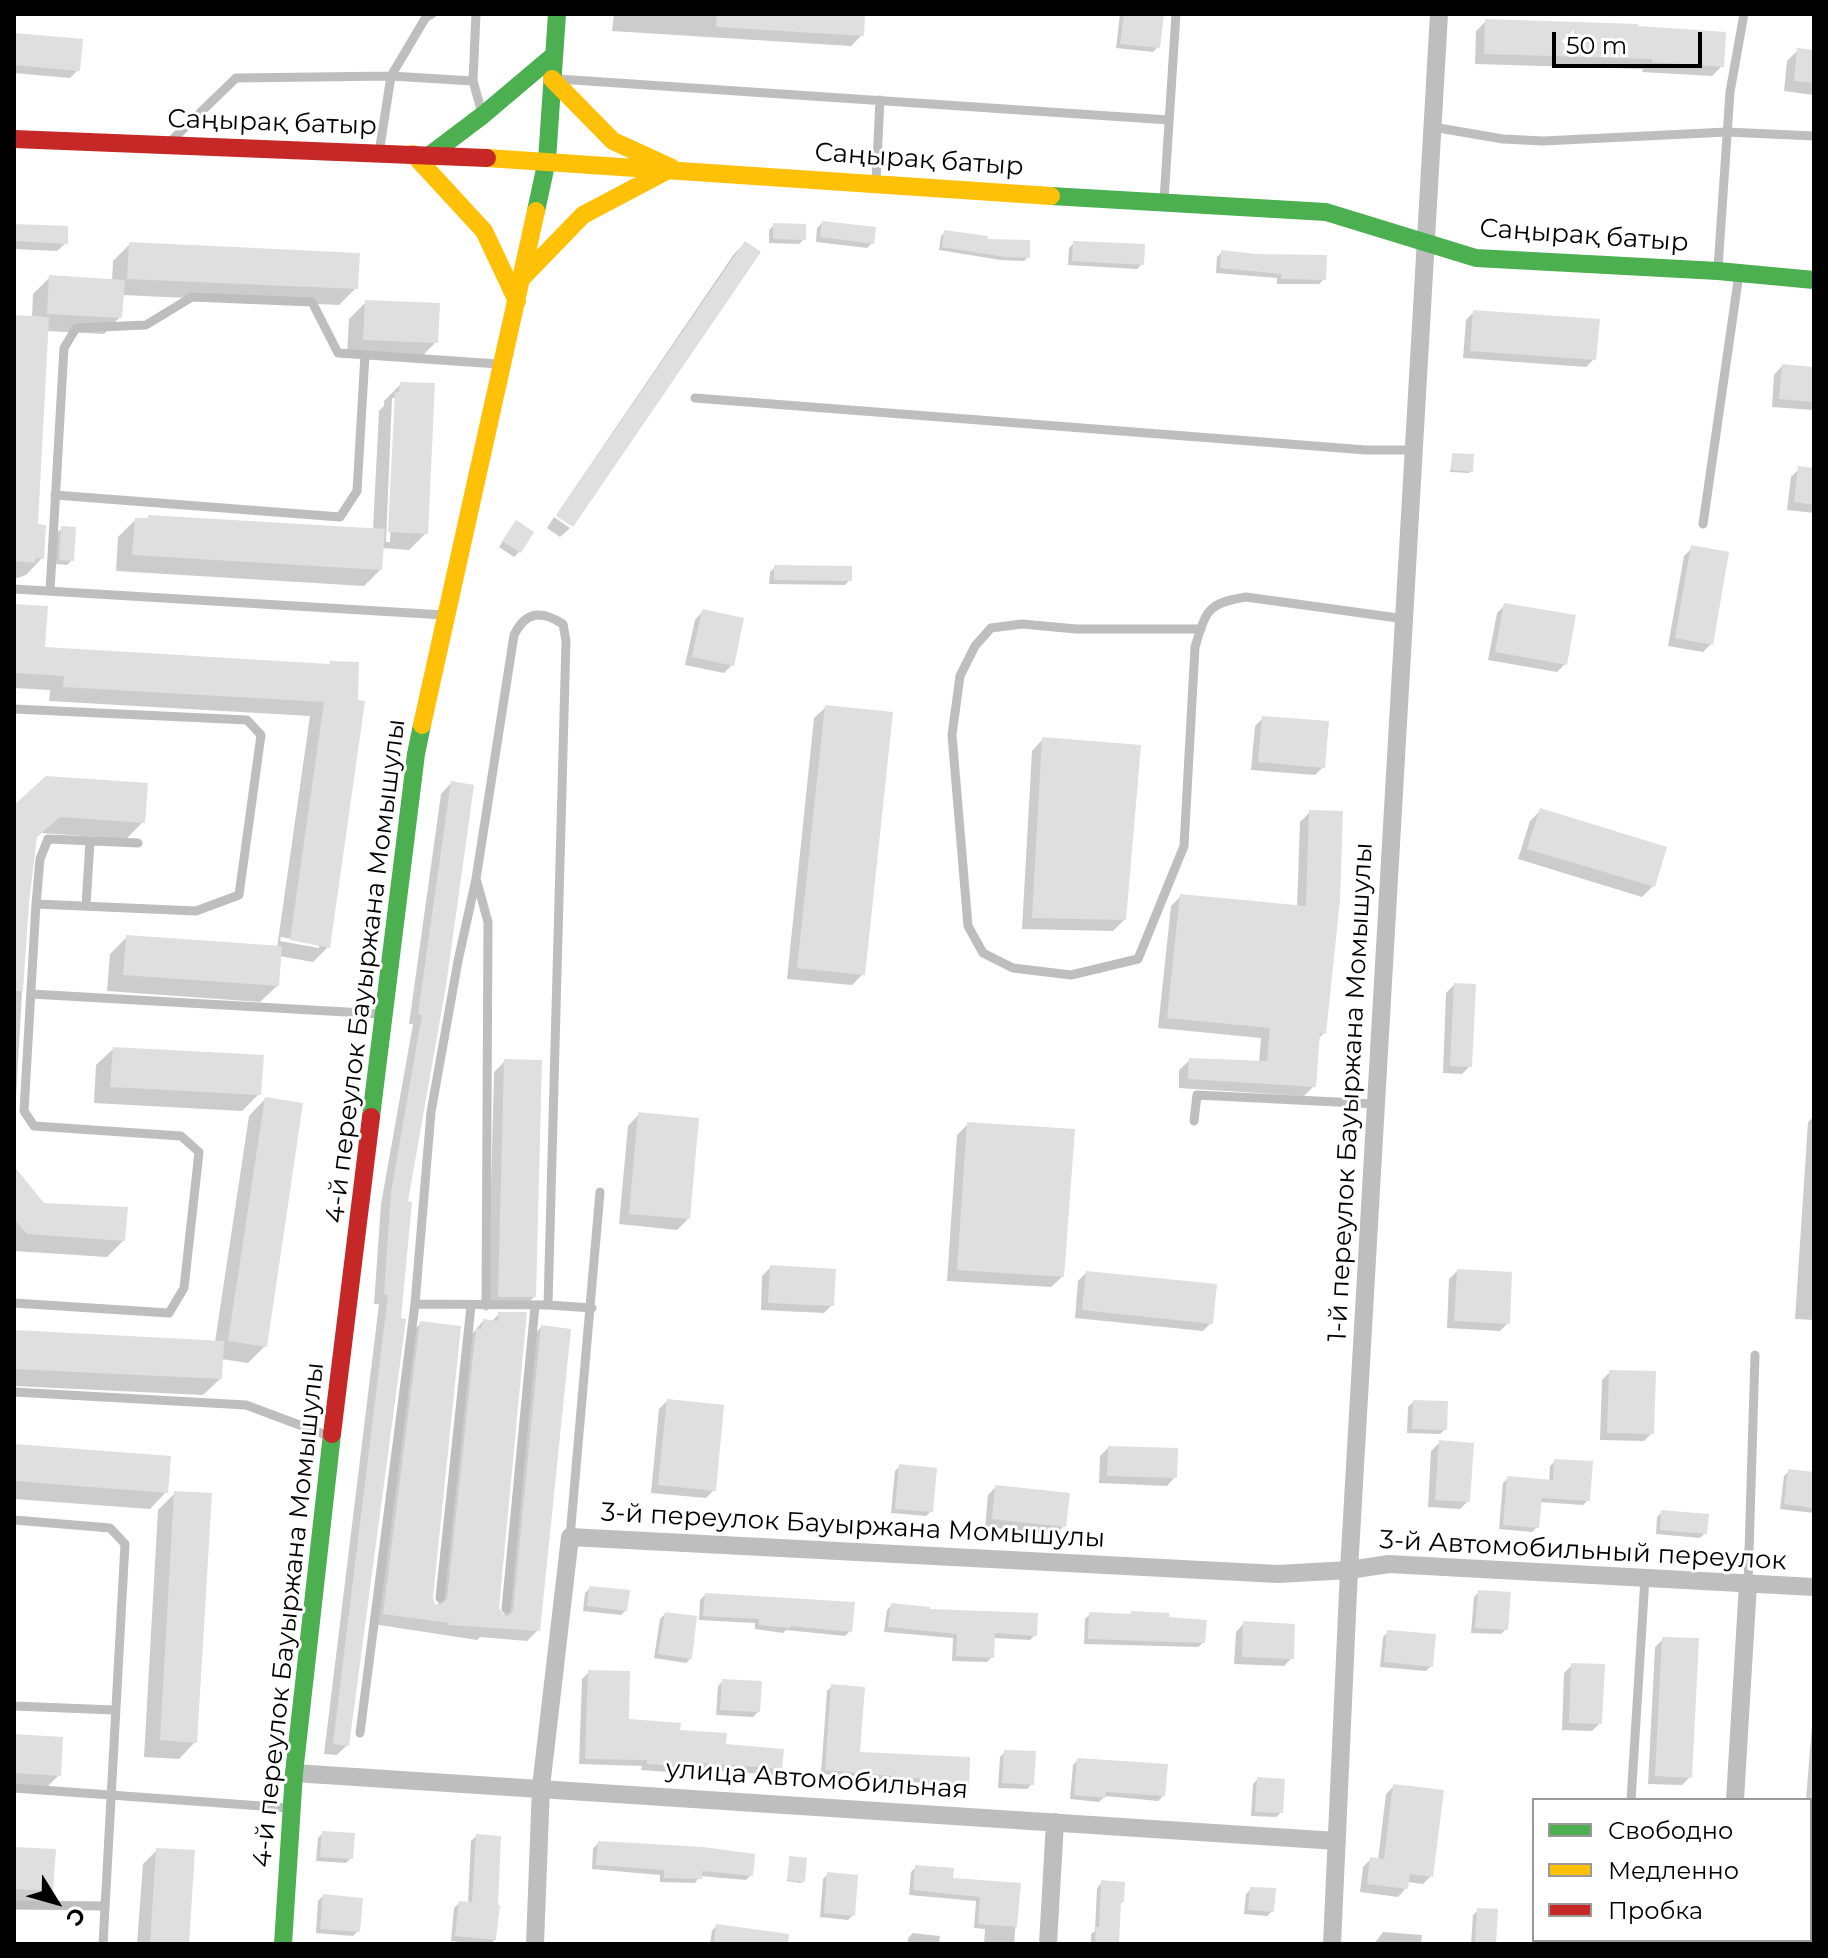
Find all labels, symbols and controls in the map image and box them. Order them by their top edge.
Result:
scale bar [1556,16,1706,66]
text: 50 m [1566,31,1627,60]
street label: Саңырақ батыр [167,104,377,142]
street label: Саңырақ батыр [813,137,1025,183]
street label: Саңырақ батыр [1478,213,1690,259]
street label: 4-й переулок Бауыржана Момышулы [320,717,412,1225]
street label: 1-й переулок Бауыржана Момышулы [1322,842,1380,1342]
street label: 4-й переулок Бауыржана Момышулы [247,1361,331,1869]
street label: 3-й переулок Бауыржана Момышулы [600,1497,1106,1555]
street label: 3-й Автомобильный переулок [1379,1525,1787,1577]
street label: улица Автомобильная [665,1754,969,1806]
legend [1532,1798,1812,1942]
text: Свободно [1608,1816,1733,1845]
text: Медленно [1608,1856,1739,1885]
north arrow [16,1862,96,1942]
text: Пробка [1608,1896,1703,1925]
text: С [60,1902,91,1931]

